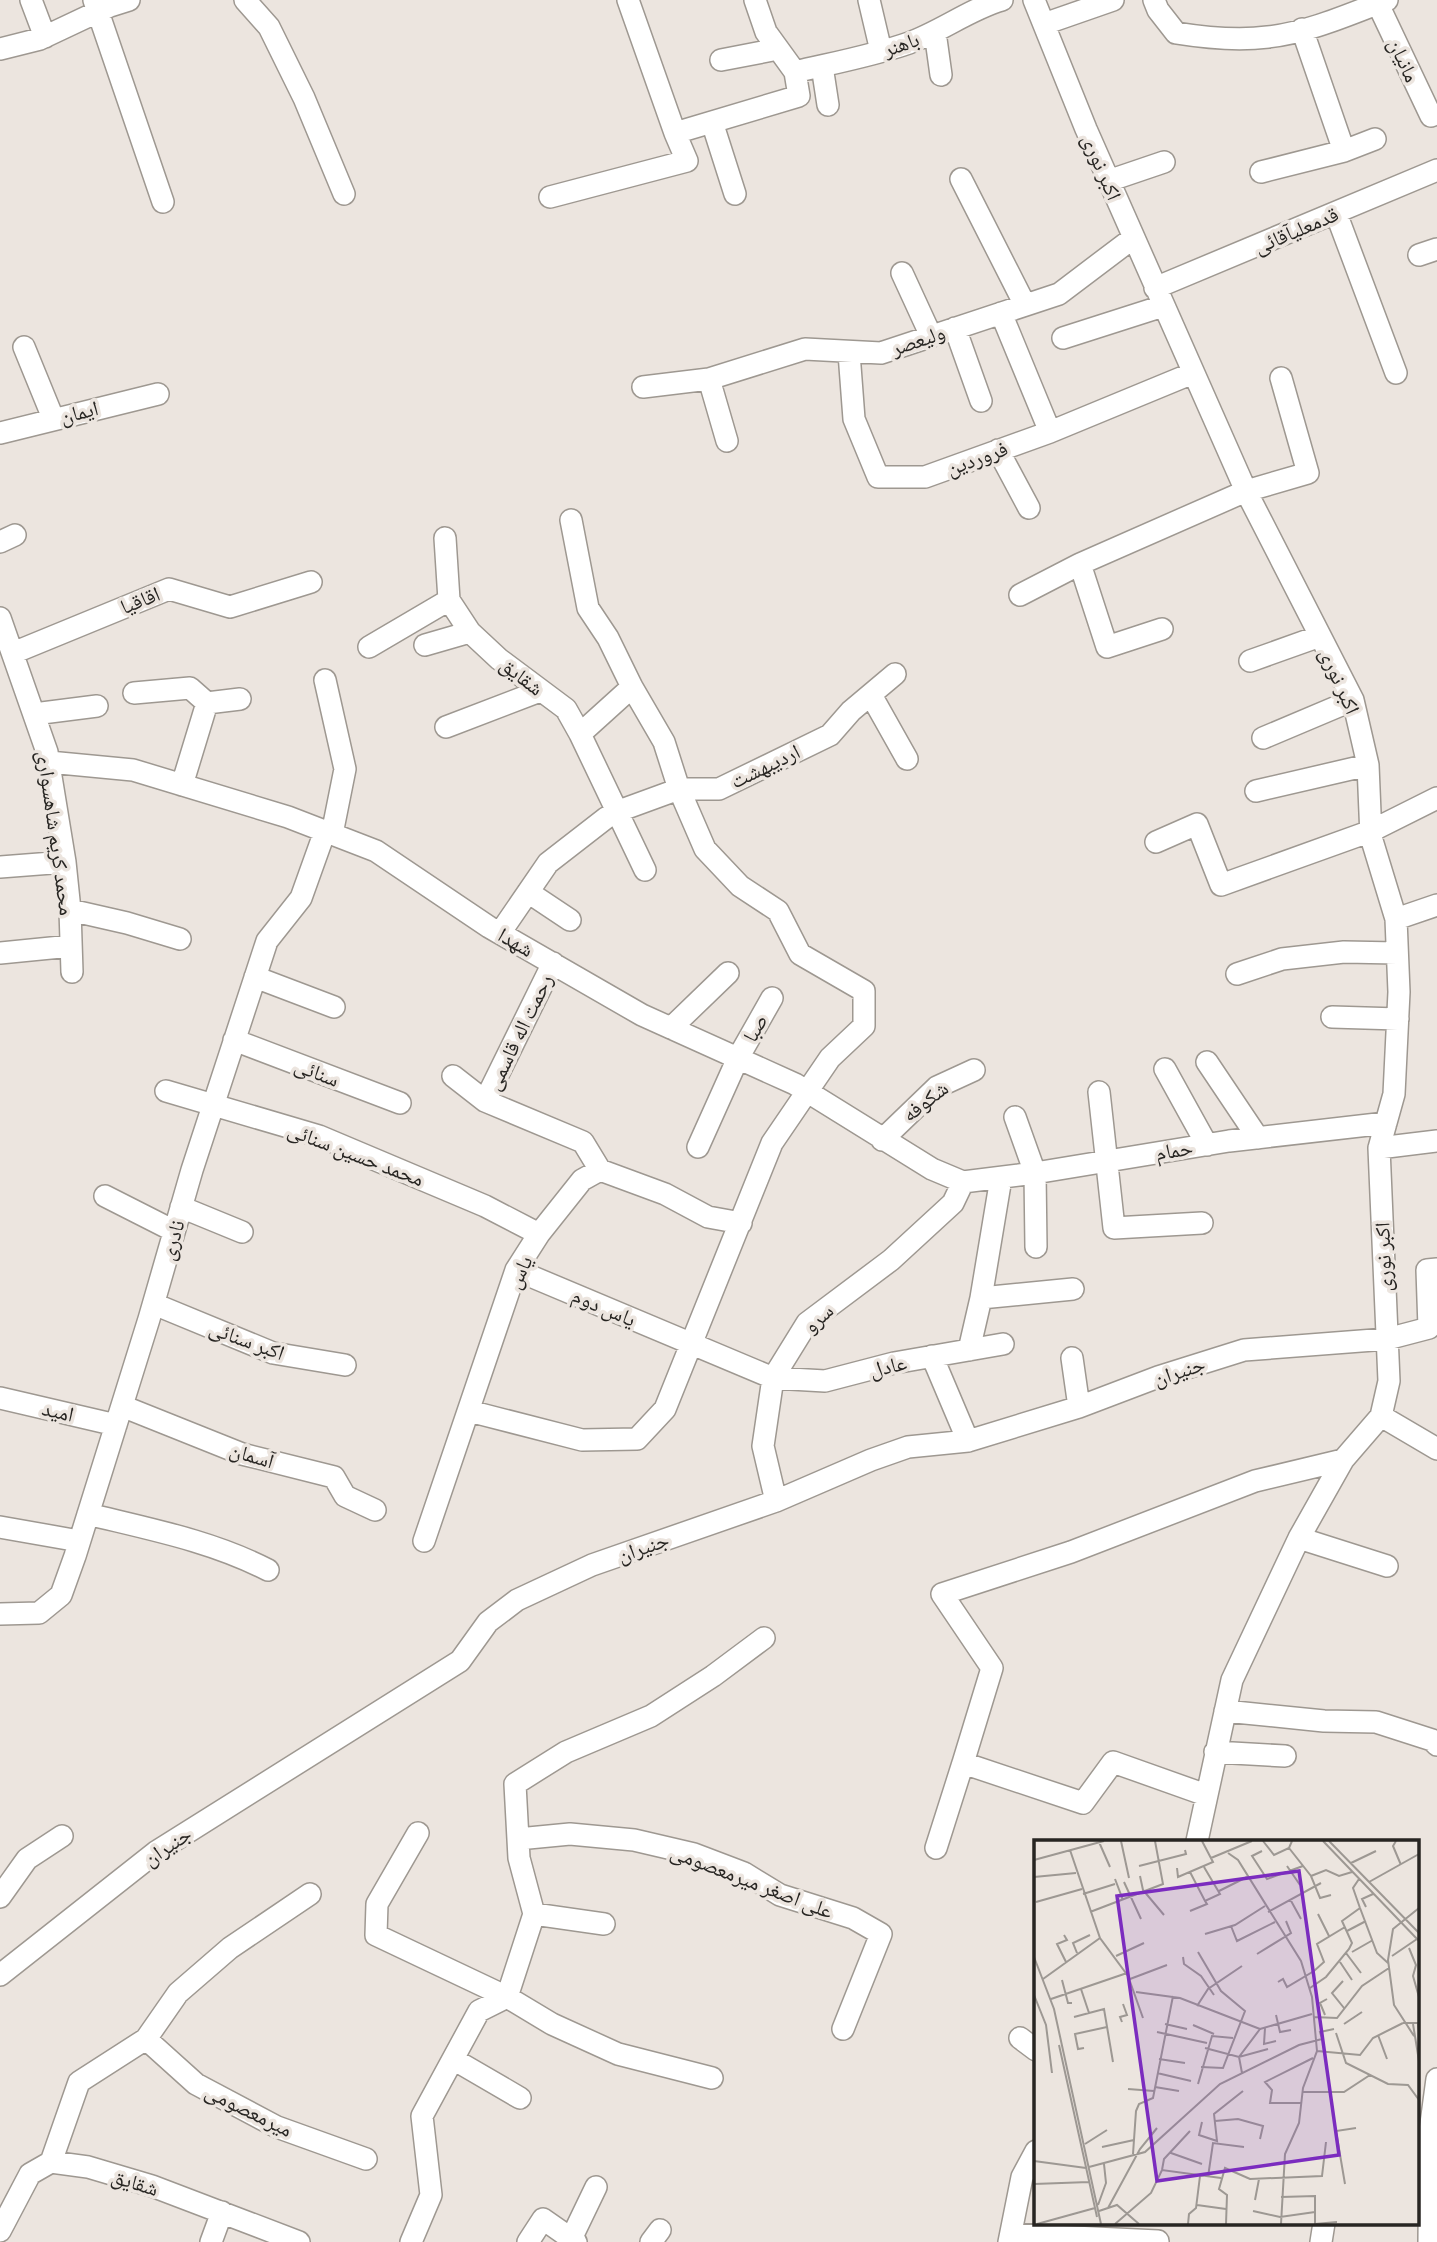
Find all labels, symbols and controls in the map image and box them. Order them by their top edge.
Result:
street label: باهنر [878,25,923,63]
street label: مانیان [1382,34,1426,86]
street label: اکبر نوری [1076,130,1128,204]
street label: قدمعلیآقائی [1250,200,1342,260]
street label: ولیعصر [886,318,949,362]
street label: ایمان [57,394,101,430]
street label: فروردین [943,434,1011,482]
street label: اقاقیا [116,580,164,620]
street label: اکبر نوری [1314,644,1366,718]
street label: شقایق [495,651,549,701]
street label: اردیبهشت [726,738,804,794]
street label: محمد کریم شاهسواری [30,749,81,917]
street label: شهدا [493,921,539,963]
street label: رحمت اله قاسمی [479,969,559,1095]
street label: صبا [736,1009,774,1047]
street label: سنائی [291,1051,343,1093]
street label: شکوفه [896,1074,954,1128]
street label: محمد حسین سنائی [284,1116,428,1192]
street label: حمام [1153,1133,1195,1168]
street label: نادری [153,1217,191,1263]
street label: اکبر نوری [1368,1222,1398,1292]
street label: یاس [500,1251,538,1293]
street label: یاس دوم [567,1281,640,1333]
street label: سرو [797,1297,839,1339]
street label: اکبر سنائی [206,1314,288,1366]
street label: عادل [867,1349,909,1383]
street label: جنیران [1150,1350,1208,1392]
street label: امید [39,1394,77,1428]
street label: آسمان [226,1435,278,1475]
street label: جنیران [614,1526,672,1568]
street label: جنیران [138,1820,196,1872]
street label: علی اصغر میرمعصومی [667,1838,837,1925]
inset map [1034,1840,1420,2224]
street label: میرمعصومی [201,2077,297,2143]
street label: شقایق [108,2162,162,2202]

